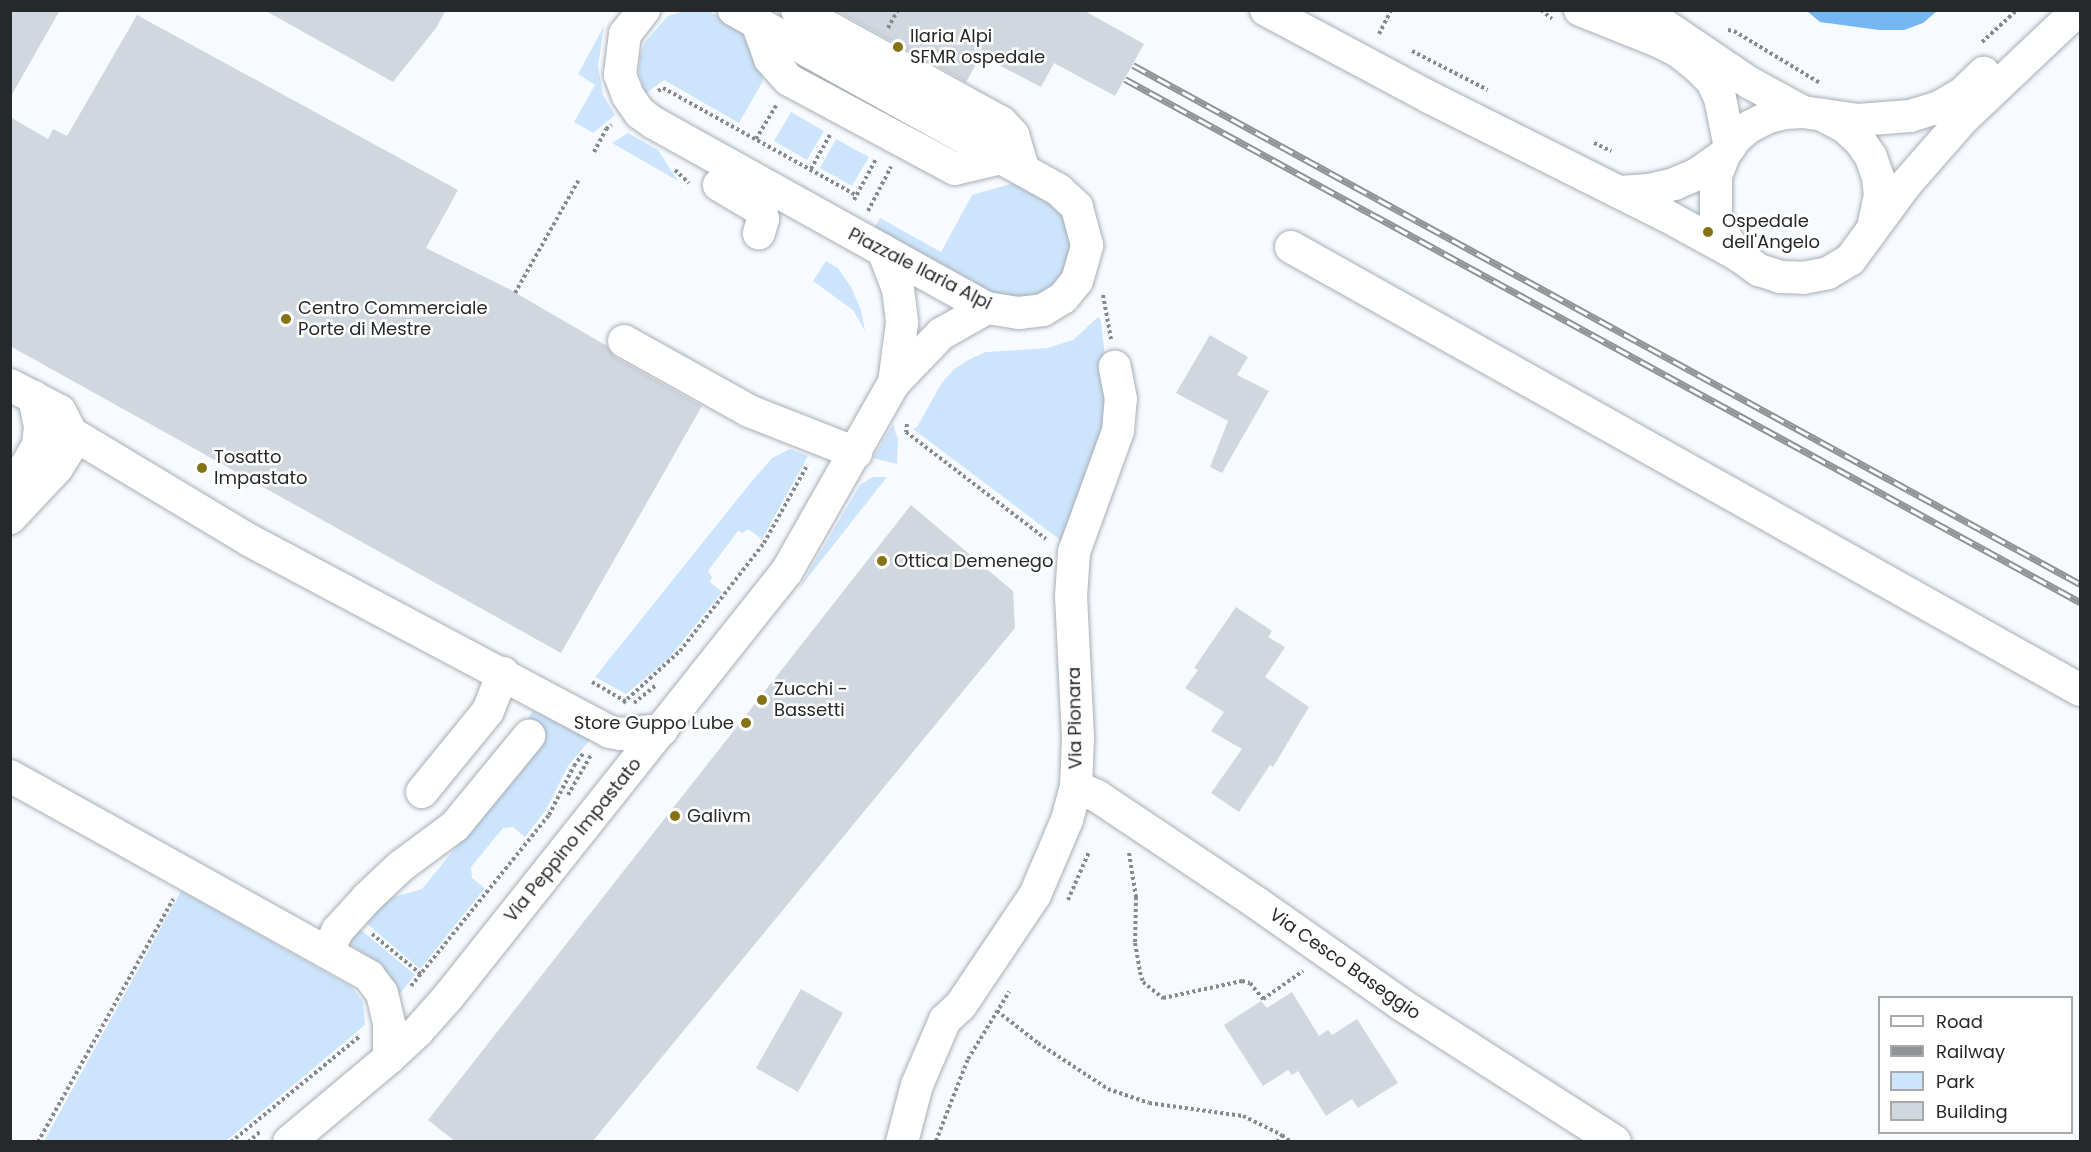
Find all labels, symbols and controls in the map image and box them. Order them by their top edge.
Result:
place label: Ilaria Alpi SFMR ospedale [910,26,1045,68]
marker: Ilaria Alpi SFMR ospedale [891,40,905,54]
place label: Ospedale dell'Angelo [1722,211,1820,254]
street label: Piazzale Ilaria Alpi [845,223,995,315]
marker: Ospedale dell'Angelo [1699,223,1717,241]
place label: Centro Commerciale Porte di Mestre [298,298,488,340]
marker: Centro Commerciale Porte di Mestre [279,312,293,326]
place label: Tosatto Impastato [214,447,307,490]
marker: Tosatto Impastato [195,461,209,475]
place label: Ottica Demenego [894,550,1054,572]
marker: Ottica Demenego [875,554,889,568]
street label: Via Pionara [1063,667,1087,769]
place label: Zucchi - Bassetti [774,679,848,722]
marker: Zucchi - Bassetti [755,693,769,707]
place label: Store Guppo Lube [574,712,734,734]
marker: Store Guppo Lube [739,716,753,730]
street label: Via Peppino Impastato [500,753,646,927]
place label: Galivm [687,805,751,827]
marker: Galivm [668,809,682,823]
street label: Via Cesco Baseggio [1265,904,1425,1024]
legend [1878,996,2073,1134]
text: Road [1936,1009,1983,1034]
text: Railway [1936,1039,2005,1064]
text: Park [1936,1069,1975,1094]
text: Building [1936,1099,2008,1124]

